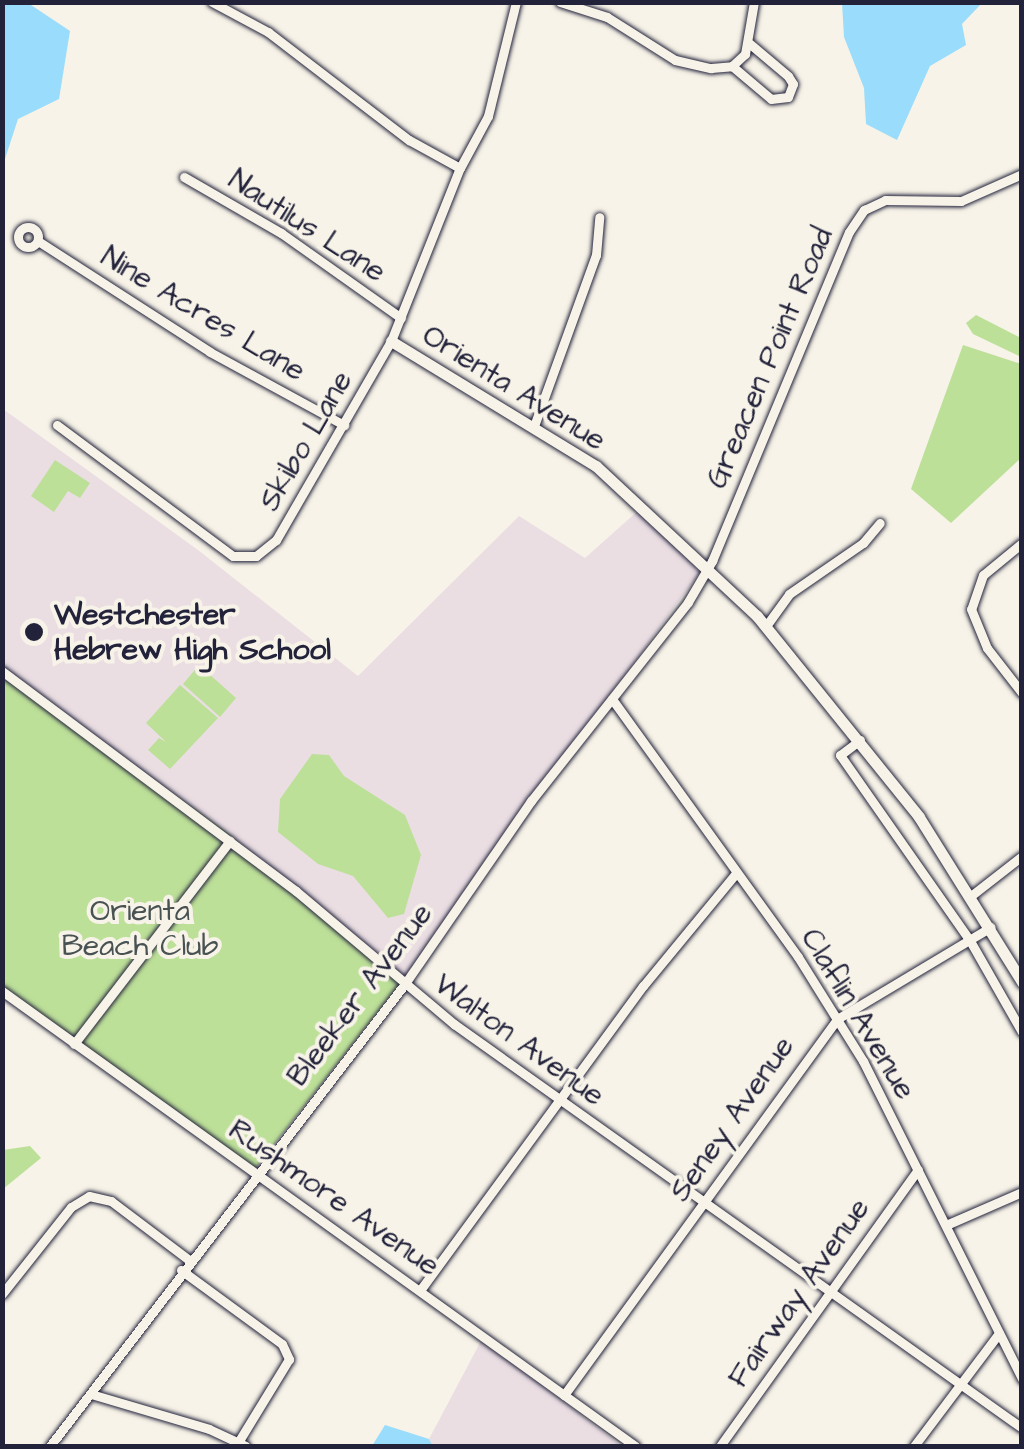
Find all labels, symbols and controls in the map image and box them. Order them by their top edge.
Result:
street label: Nautilus Lane [222,162,392,290]
street label: Greacen Point Road [699,222,841,494]
street label: Nine Acres Lane [94,239,312,389]
street label: Orienta Avenue [416,317,612,459]
street label: Skibo Lane [252,365,360,517]
place label: Westchester Hebrew High School [54,597,331,668]
marker: Westchester Hebrew High School [23,621,45,643]
park label: Orienta Beach Club [62,893,218,964]
street label: Bleeker Avenue [280,897,440,1093]
street label: Claflin Avenue [793,922,923,1106]
street label: Walton Avenue [427,966,611,1114]
street label: Seney Avenue [662,1030,802,1208]
street label: Rushmore Avenue [222,1112,446,1284]
street label: Fairway Avenue [720,1192,878,1394]

